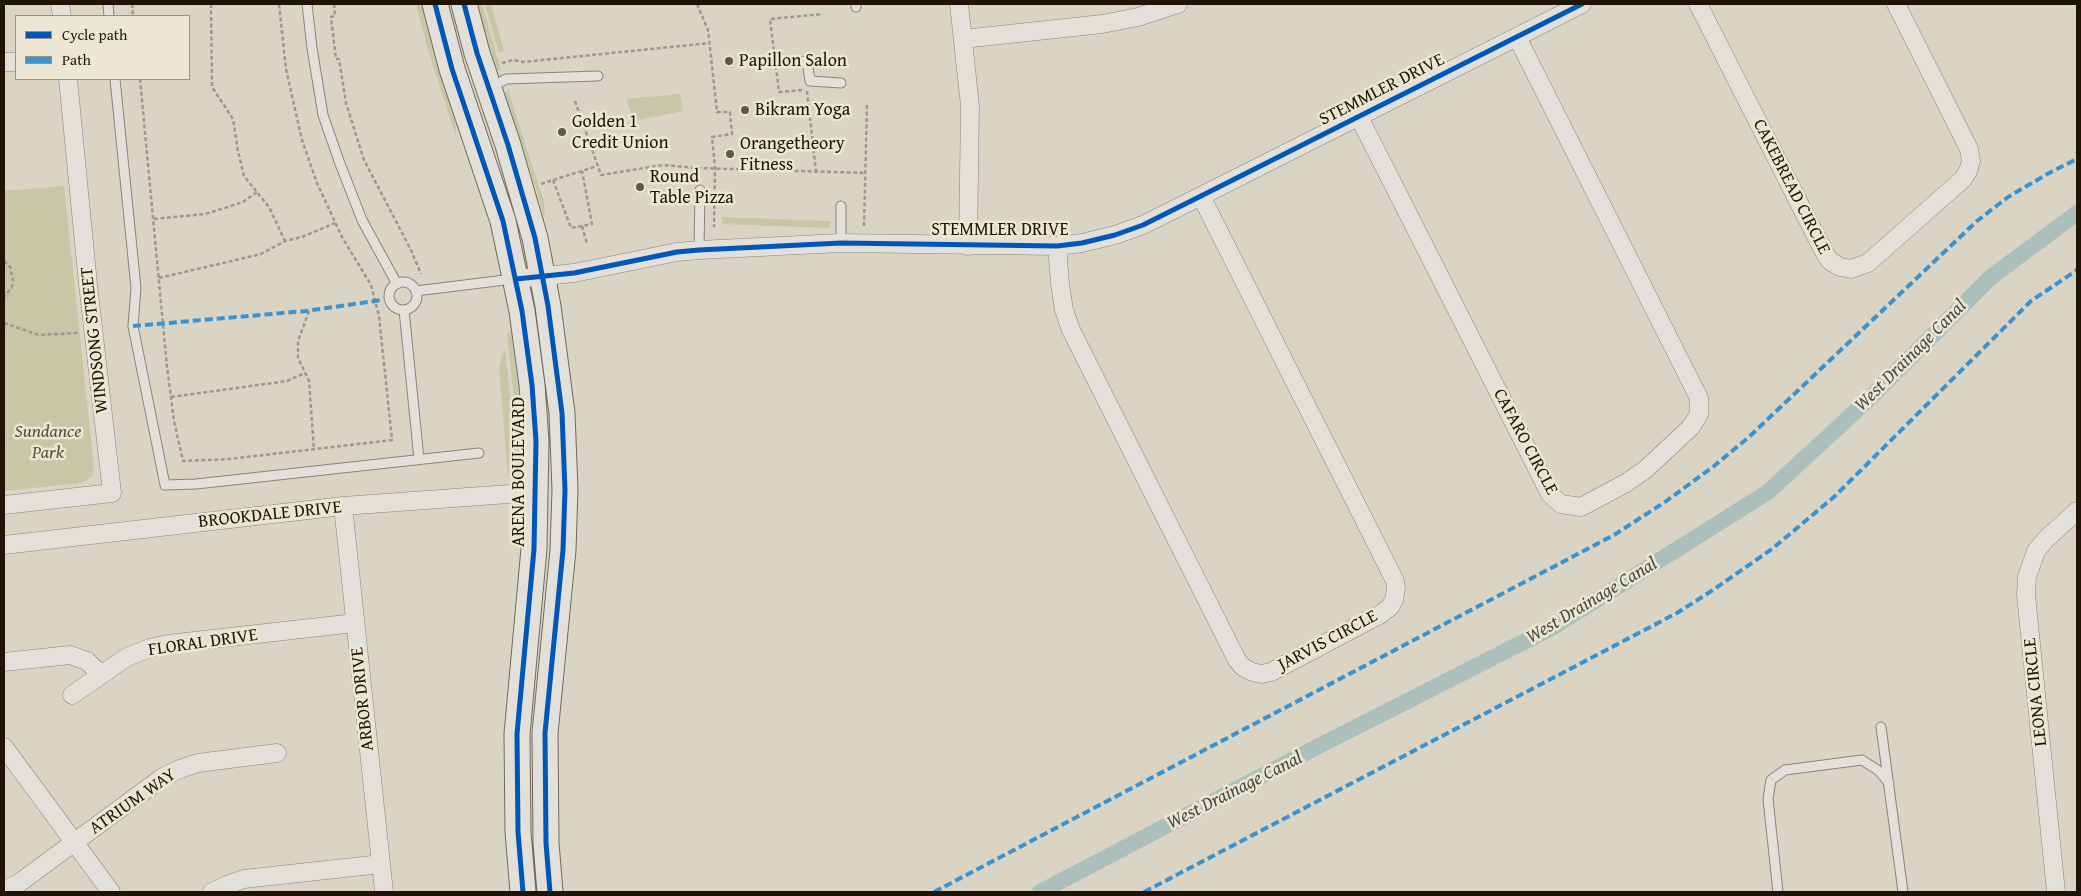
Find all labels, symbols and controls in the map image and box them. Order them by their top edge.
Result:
legend [15,15,190,80]
text: Cycle path [62,24,128,45]
text: Path [62,49,91,70]
street label: STEMMLER DRIVE [1316,49,1448,131]
place label: Papillon Salon [739,50,847,72]
marker: Papillon Salon [723,55,735,67]
place label: Bikram Yoga [755,99,850,121]
marker: Bikram Yoga [739,104,751,116]
place label: Golden 1 Credit Union [572,111,669,154]
street label: CAKEBREAD CIRCLE [1748,116,1834,258]
marker: Golden 1 Credit Union [556,126,568,138]
place label: Orangetheory Fitness [740,133,845,176]
marker: Orangetheory Fitness [724,148,736,160]
place label: Round Table Pizza [650,166,734,208]
marker: Round Table Pizza [634,181,646,193]
street label: STEMMLER DRIVE [931,219,1069,241]
street label: WINDSONG STREET [77,266,113,414]
water label: West Drainage Canal [1850,295,1972,417]
street label: CAFARO CIRCLE [1488,385,1562,499]
street label: ARENA BOULEVARD [508,397,530,547]
park label: Sundance Park [15,421,81,464]
street label: BROOKDALE DRIVE [197,497,343,533]
water label: West Drainage Canal [1522,553,1662,649]
street label: JARVIS CIRCLE [1275,606,1381,676]
street label: FLORAL DRIVE [147,625,259,661]
street label: LEONA CIRCLE [2020,637,2052,747]
street label: ARBOR DRIVE [347,646,379,752]
water label: West Drainage Canal [1164,747,1306,835]
street label: ATRIUM WAY [86,764,180,840]

